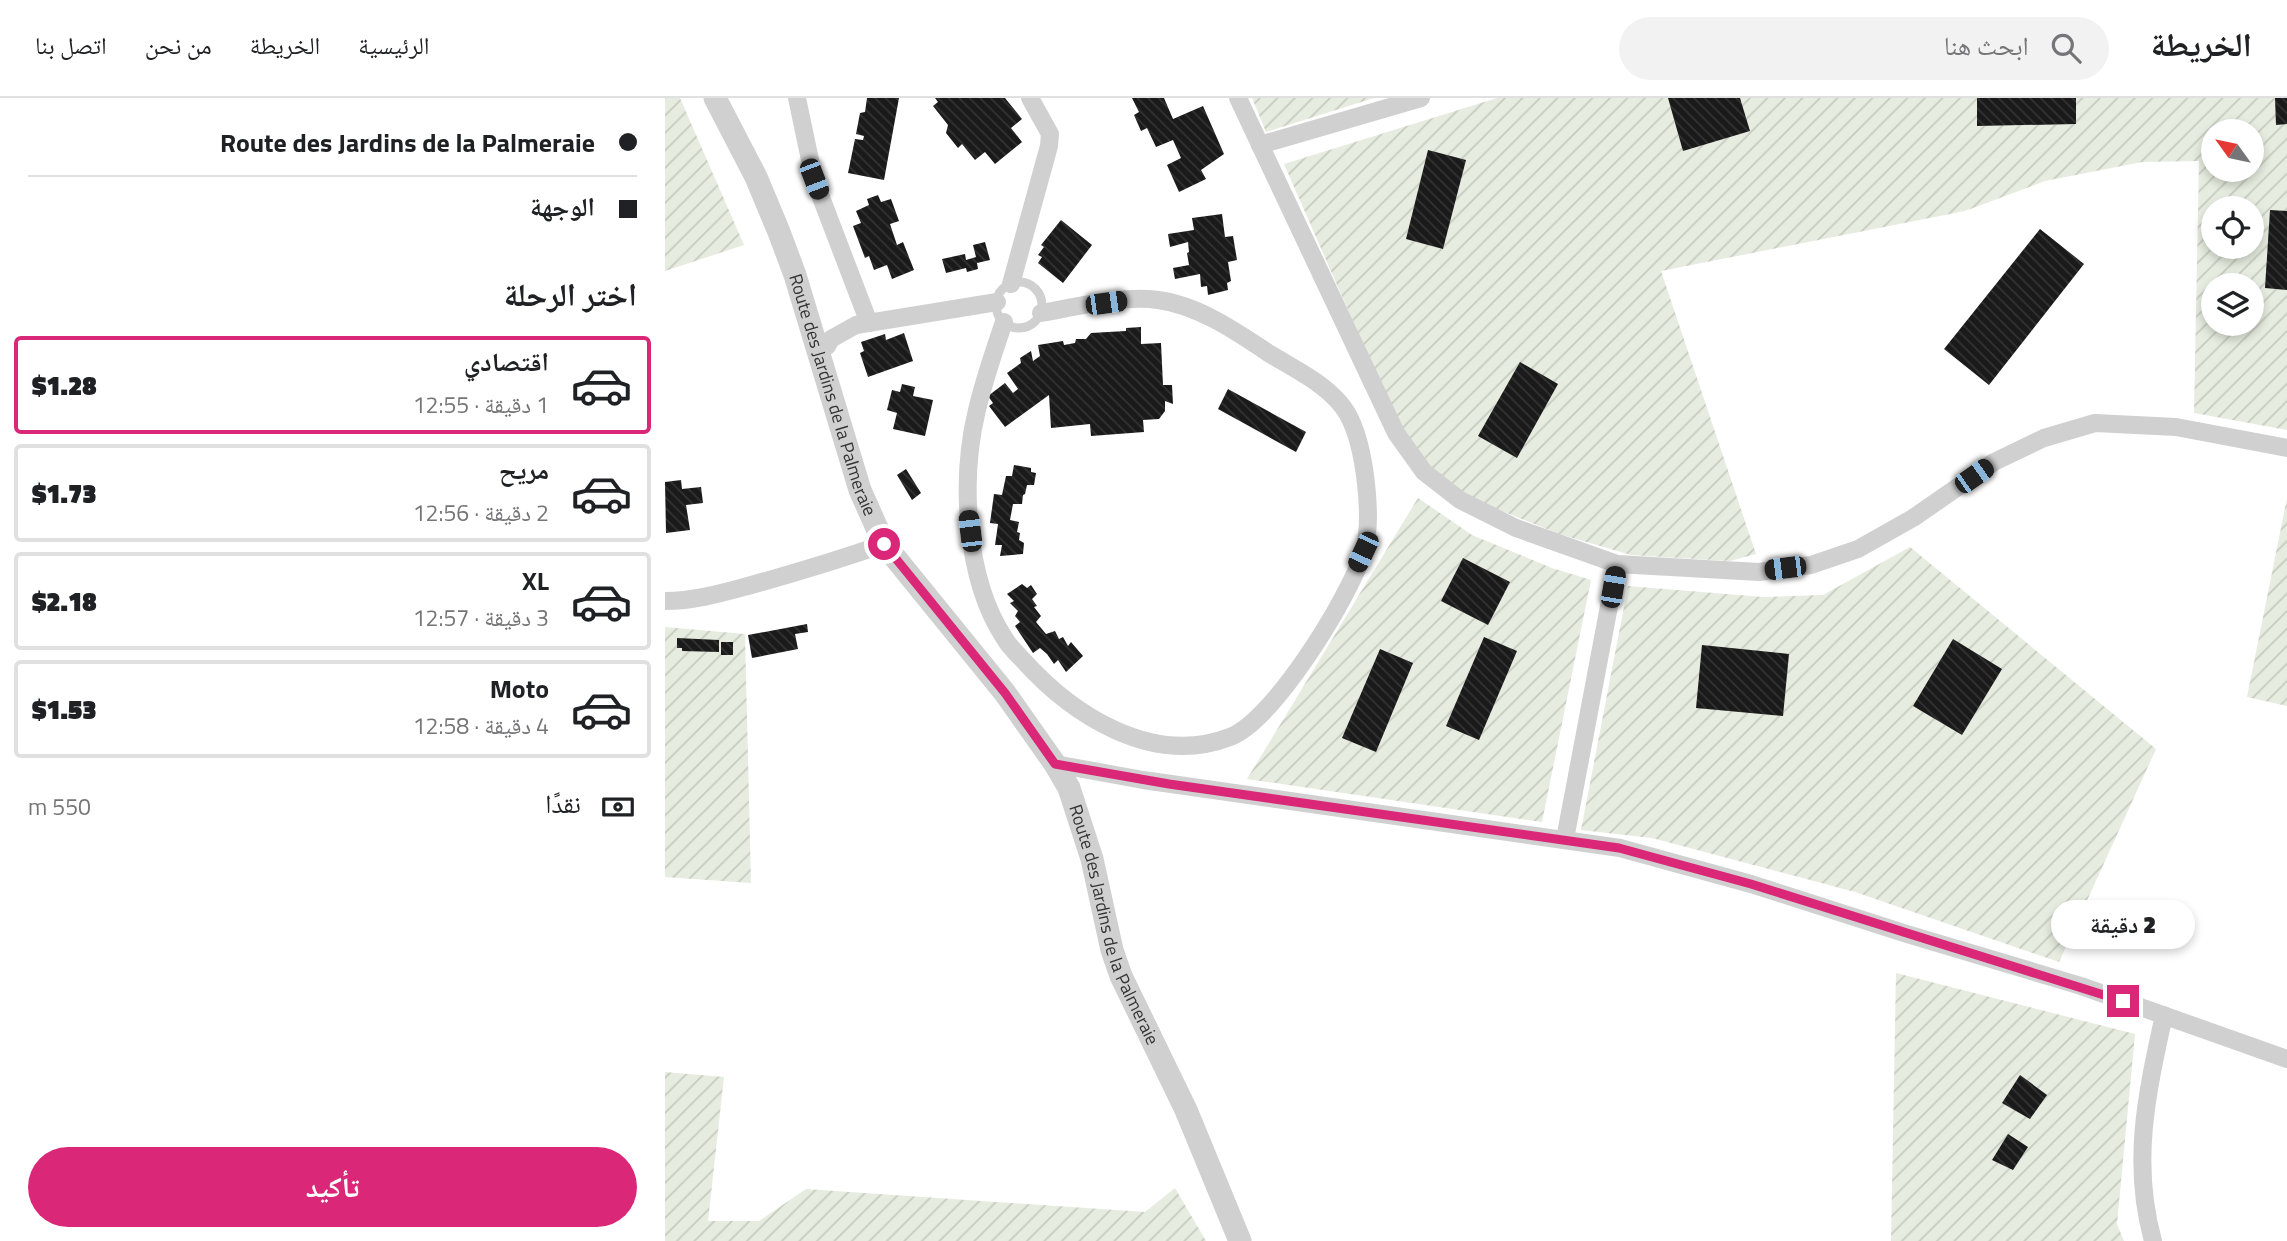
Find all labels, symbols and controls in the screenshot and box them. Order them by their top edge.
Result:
search box [1619,17,2109,80]
text: الخريطة [2151,19,2252,69]
text: ابحث هنا [1944,26,2029,65]
text: اتصل بنا [35,27,107,63]
text: من نحن [145,27,212,63]
text: الخريطة [250,27,320,63]
text: الرئيسية [358,27,429,63]
icon: search [2047,29,2085,67]
north arrow [2201,119,2265,182]
map controls [2201,119,2264,336]
text: Route des Jardins de la Palmeraie [220,123,595,162]
car [797,156,832,202]
text: الوجهة [530,187,595,226]
button: locate [2201,196,2264,259]
text: اختر الرحلة [504,270,637,318]
street label: Route des Jardins de la Palmeraie [782,270,884,520]
button: layers [2201,273,2264,336]
car [1084,290,1129,316]
text: اقتصادي [464,342,549,381]
icon: car [570,354,633,417]
text: $1.28 [32,366,97,405]
text: 1 دقيقة · 12:55 [413,387,549,422]
text: مريح [499,450,549,489]
car [1951,455,1998,497]
icon: car [570,462,633,525]
text: $1.73 [32,474,97,513]
text: 2 دقيقة · 12:56 [413,495,549,530]
car [958,509,983,553]
route start [868,528,900,560]
car [1345,529,1382,575]
car [1763,555,1808,581]
text: XL [522,561,549,600]
car [1600,564,1627,610]
icon: car [570,570,633,633]
text: $2.18 [32,582,97,621]
text: 3 دقيقة · 12:57 [413,600,549,635]
text: Moto [490,669,549,708]
icon: car [570,678,633,741]
text: $1.53 [32,690,97,729]
text: 4 دقيقة · 12:58 [413,708,549,743]
text: نقدًا [545,784,581,823]
icon: cash [599,788,637,826]
text: 550 m [28,789,91,824]
street label: Route des Jardins de la Palmeraie [1062,801,1166,1049]
callout: 2 دقيقة [2051,900,2195,948]
text: 2 دقيقة [2090,907,2156,942]
route end [2107,985,2139,1017]
button: تأكيد [28,1147,637,1227]

